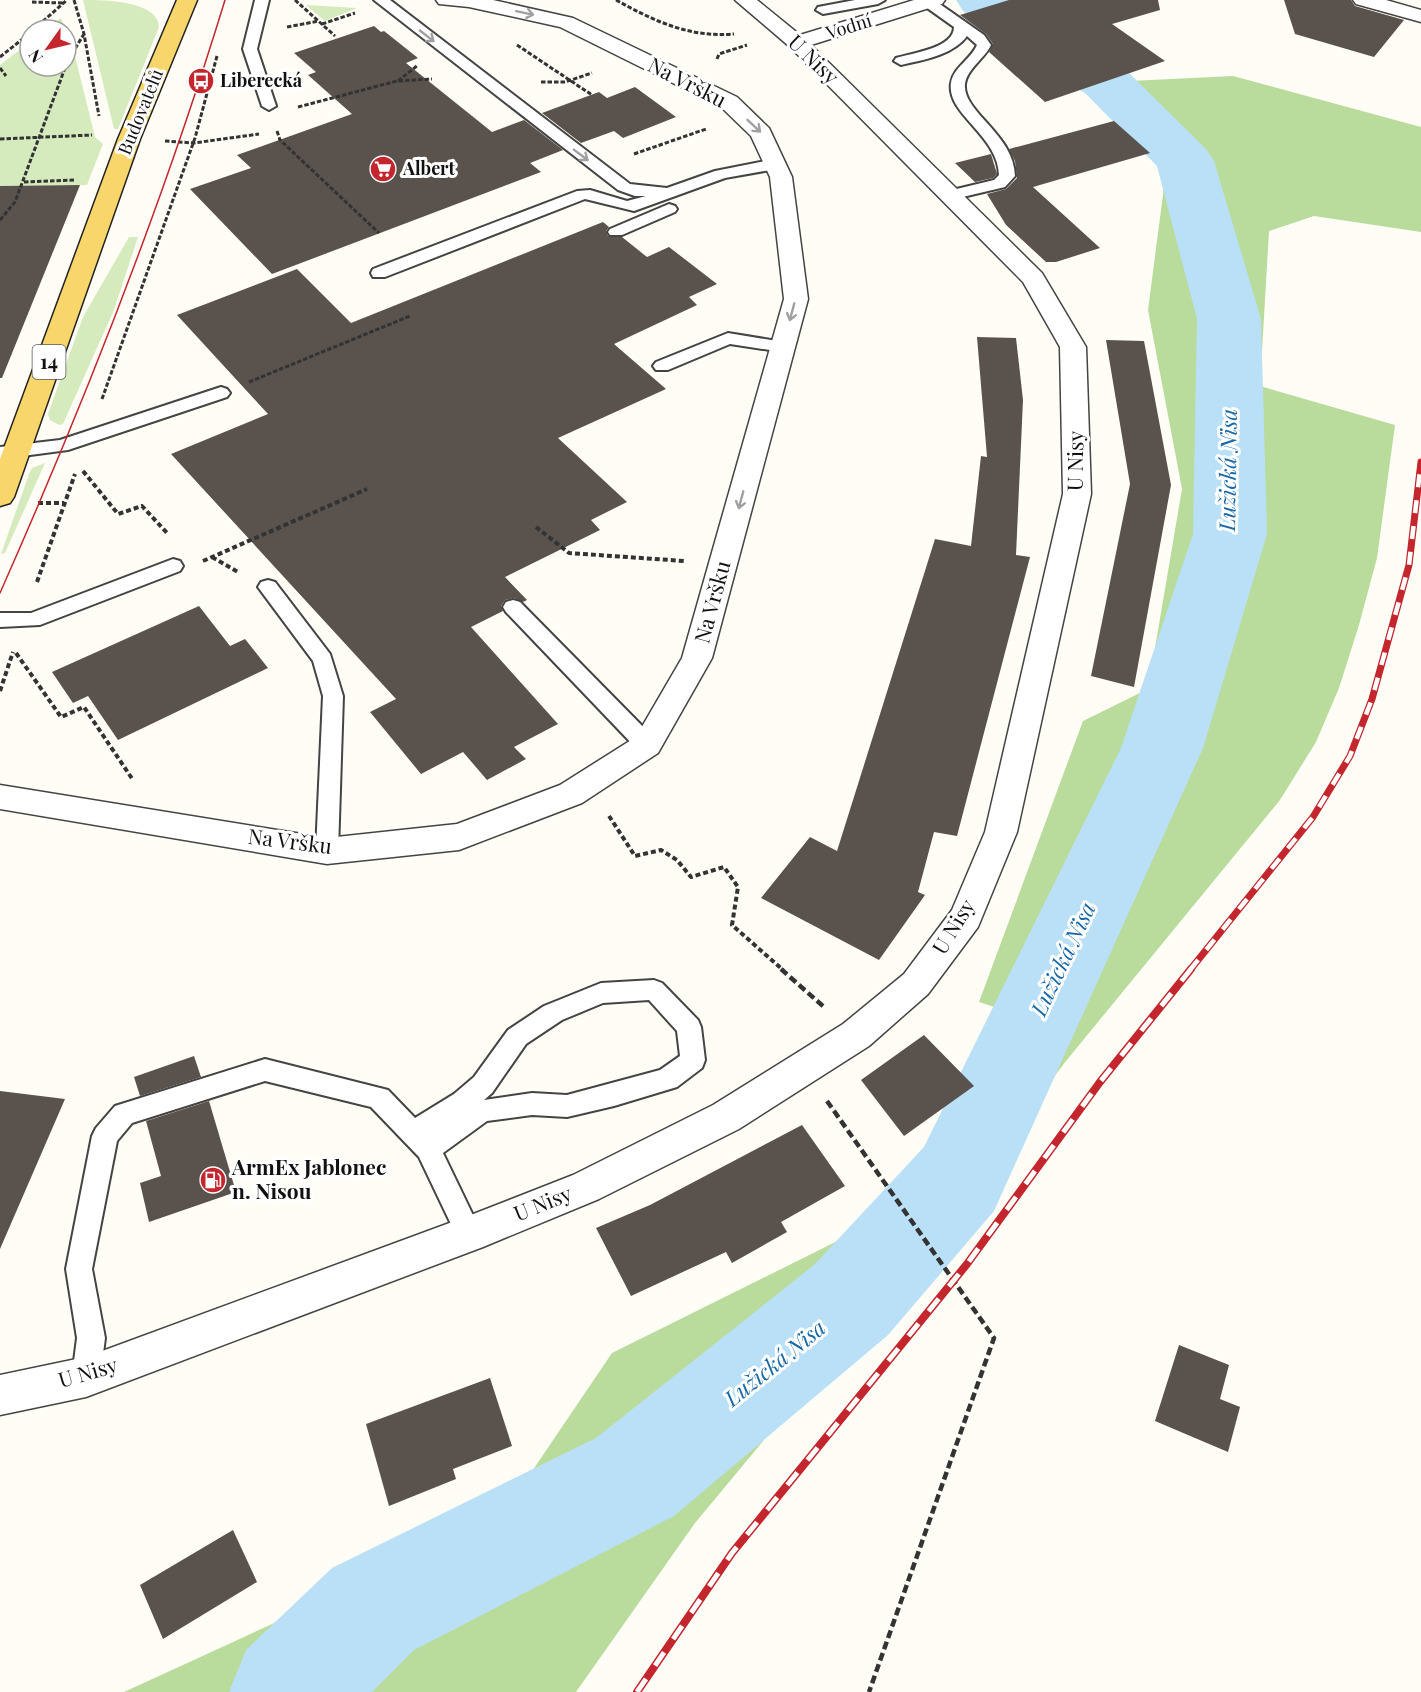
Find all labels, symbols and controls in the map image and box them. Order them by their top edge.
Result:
one-way arrow [514,8,534,19]
street label: Vodní [822,8,875,45]
north arrow [18,18,78,78]
street label: U Nisy [783,28,846,90]
one-way arrow [419,29,435,42]
text: N [23,46,47,67]
street label: Na Vršku [644,50,732,113]
street label: Budovatelů [112,65,168,158]
bus stop icon: Liberecká [186,66,216,96]
place label: Liberecká [220,68,303,92]
one-way arrow [746,118,761,133]
one-way arrow [573,148,589,161]
supermarket icon: Albert [368,154,398,184]
place label: Albert [402,156,456,180]
one-way arrow [786,302,798,321]
road number: 14 [32,345,66,379]
water label: Lužická Nisa [1211,409,1243,532]
street label: U Nisy [1059,430,1089,491]
one-way arrow [735,490,746,509]
street label: Na Vršku [687,557,735,646]
street label: Na Vršku [247,821,334,859]
street label: U Nisy [924,893,980,959]
water label: Lužická Nisa [1022,897,1102,1021]
place label: ArmEx Jablonec n. Nisou [231,1152,386,1204]
fuel station icon: ArmEx Jablonec n. Nisou [198,1165,228,1195]
street label: U Nisy [509,1178,576,1226]
water label: Lužická Nisa [717,1312,831,1413]
street label: U Nisy [55,1349,121,1393]

